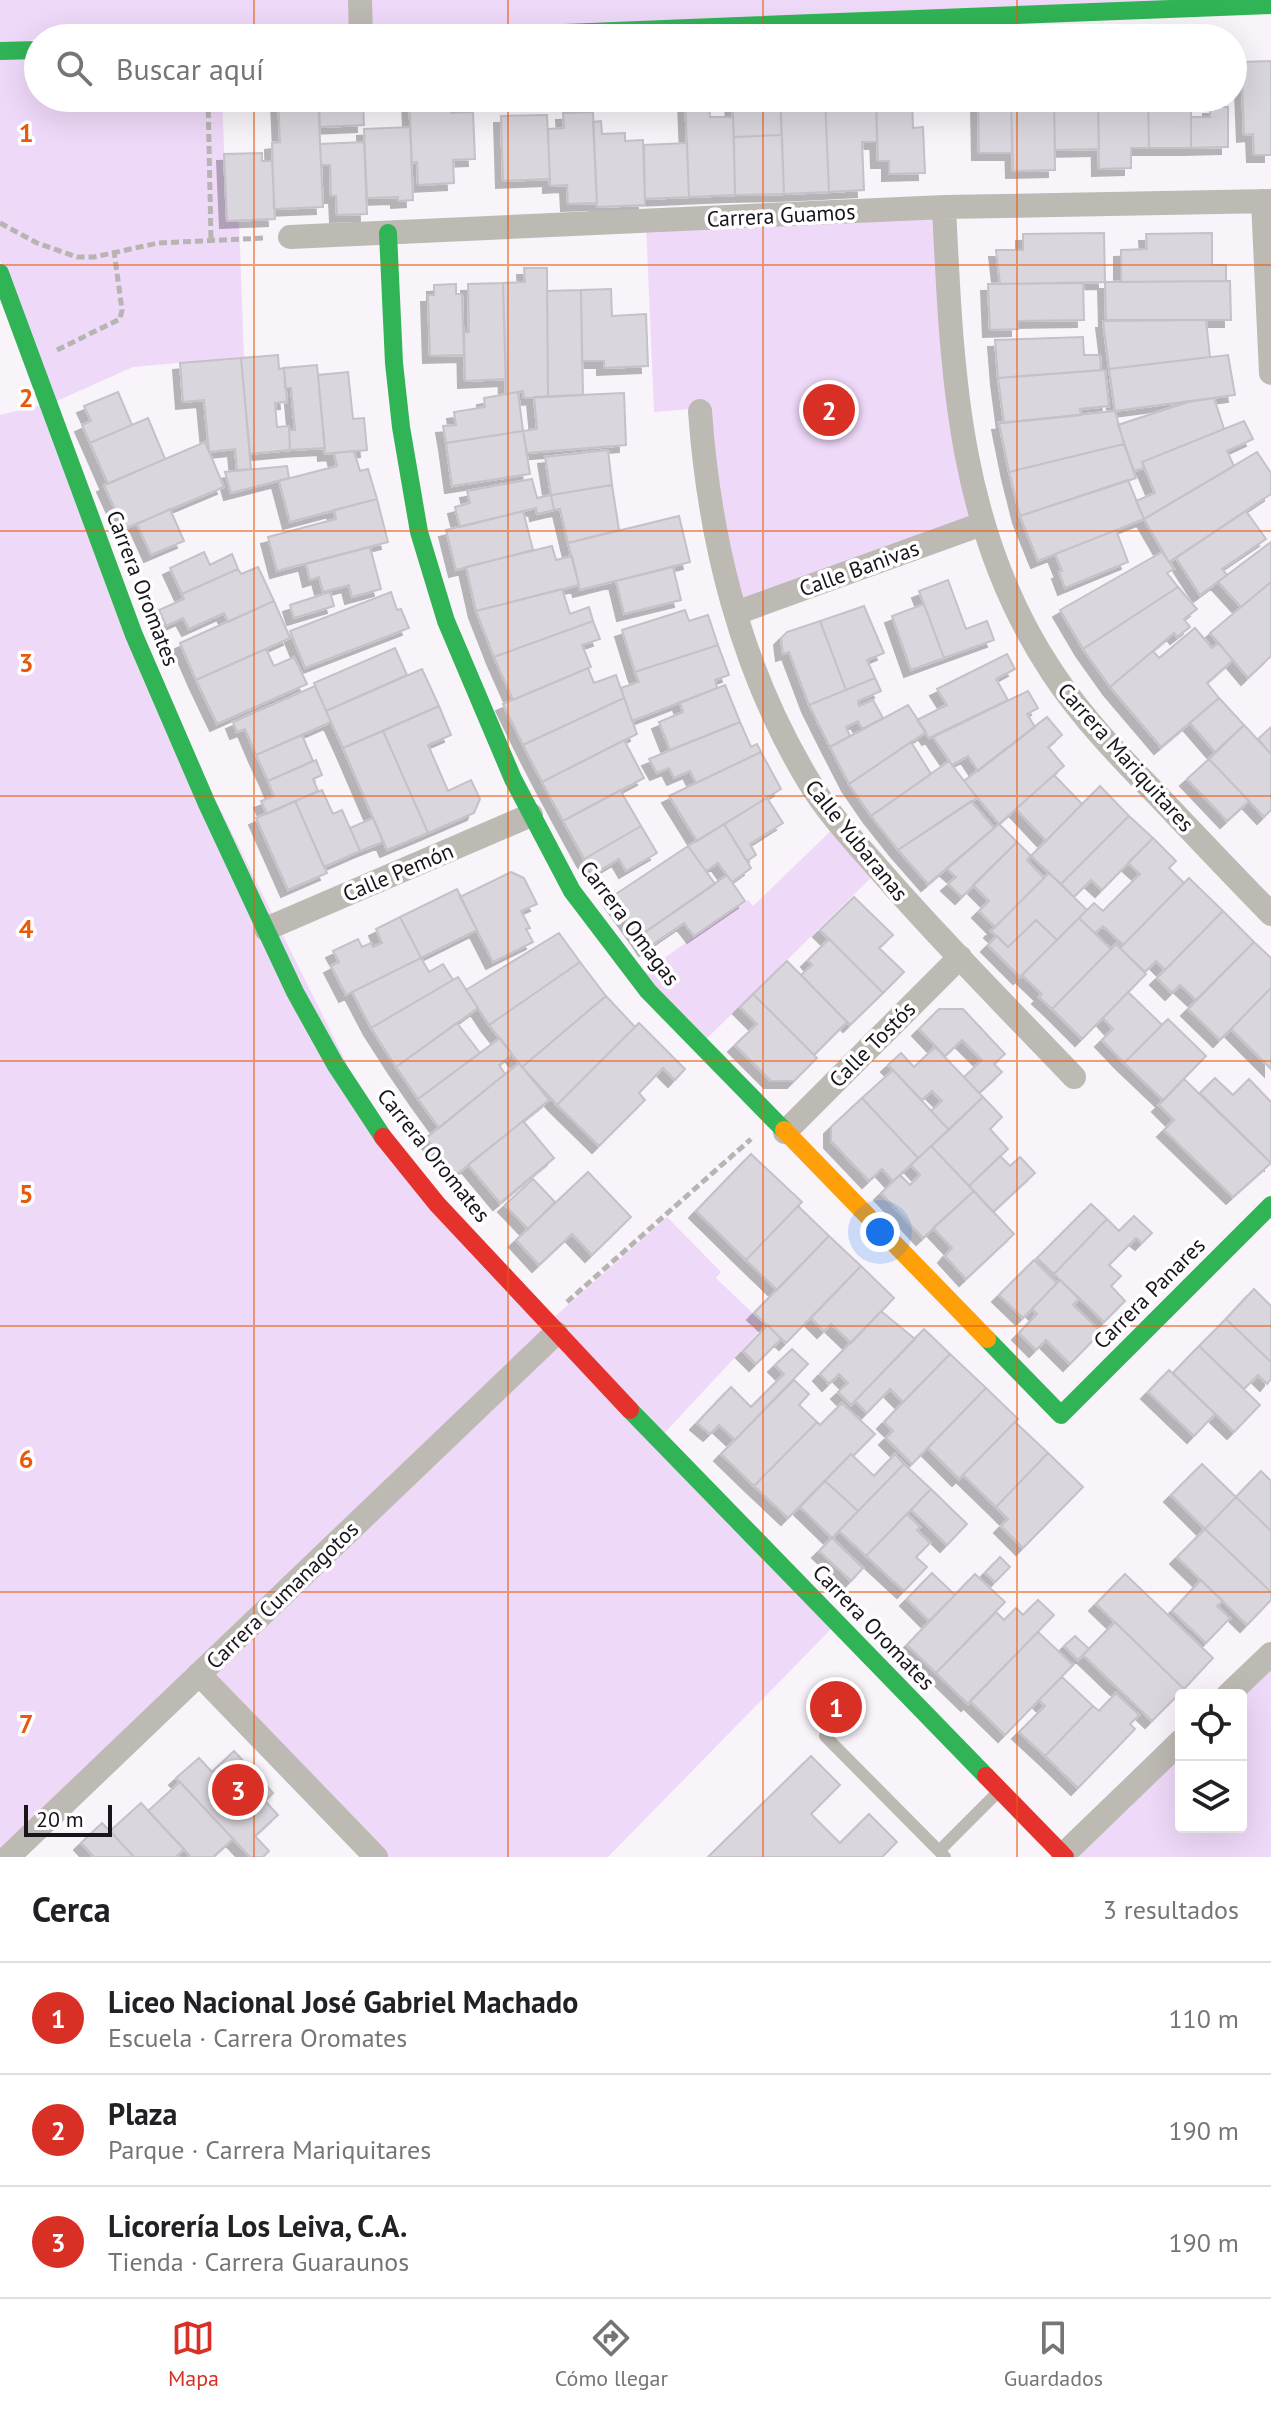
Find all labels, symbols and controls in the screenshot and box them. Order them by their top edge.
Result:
search box [24,24,1247,112]
icon: search [52,46,96,90]
text: Buscar aquí [116,49,264,88]
text: 1 [19,116,33,149]
street label: Carrera Guamos [706,197,856,233]
pin: 2 [803,380,855,440]
text: 2 [19,381,33,414]
street label: Carrera Oromates [100,506,186,670]
street label: Calle Banivas [795,533,923,603]
text: 3 [19,646,33,679]
street label: Carrera Mariquitares [1052,677,1200,837]
street label: Calle Yubaranas [799,774,915,906]
street label: Calle Pemón [339,836,457,908]
street label: Carrera Omagas [574,855,686,991]
text: 4 [19,912,34,945]
street label: Calle Tostós [823,995,921,1093]
street label: Carrera Oromates [371,1082,497,1228]
text: 5 [19,1177,33,1210]
your location [860,1212,900,1252]
street label: Carrera Panares [1087,1231,1211,1355]
text: 6 [19,1442,33,1475]
street label: Carrera Cumanagotos [200,1515,364,1675]
street label: Carrera Oromates [807,1558,941,1696]
pin: 1 [810,1677,862,1737]
map controls [1175,1689,1247,1833]
button: locate [1175,1689,1247,1761]
text: 7 [19,1707,33,1740]
pin: 3 [212,1760,264,1820]
button: layers [1175,1761,1247,1833]
scale bar [24,1801,112,1837]
text: 20 m [36,1805,84,1833]
text: Cerca [32,1887,111,1931]
text: 3 resultados [1103,1893,1239,1926]
text: Liceo Nacional José Gabriel Machado [108,1982,578,2021]
text: 1 [51,2002,65,2035]
text: 110 m [1168,2002,1239,2035]
text: Escuela · Carrera Oromates [108,2021,407,2054]
text: Plaza [108,2094,177,2133]
text: 2 [51,2114,65,2147]
text: 190 m [1168,2114,1239,2147]
text: Parque · Carrera Mariquitares [108,2133,431,2166]
text: Licorería Los Leiva, C.A. [108,2206,407,2245]
text: 3 [51,2226,65,2259]
text: 190 m [1168,2226,1239,2259]
text: Tienda · Carrera Guaraunos [108,2245,409,2278]
tab: Mapa [168,2316,219,2392]
tab: Cómo llegar [555,2316,668,2392]
tab: Guardados [1004,2316,1103,2392]

